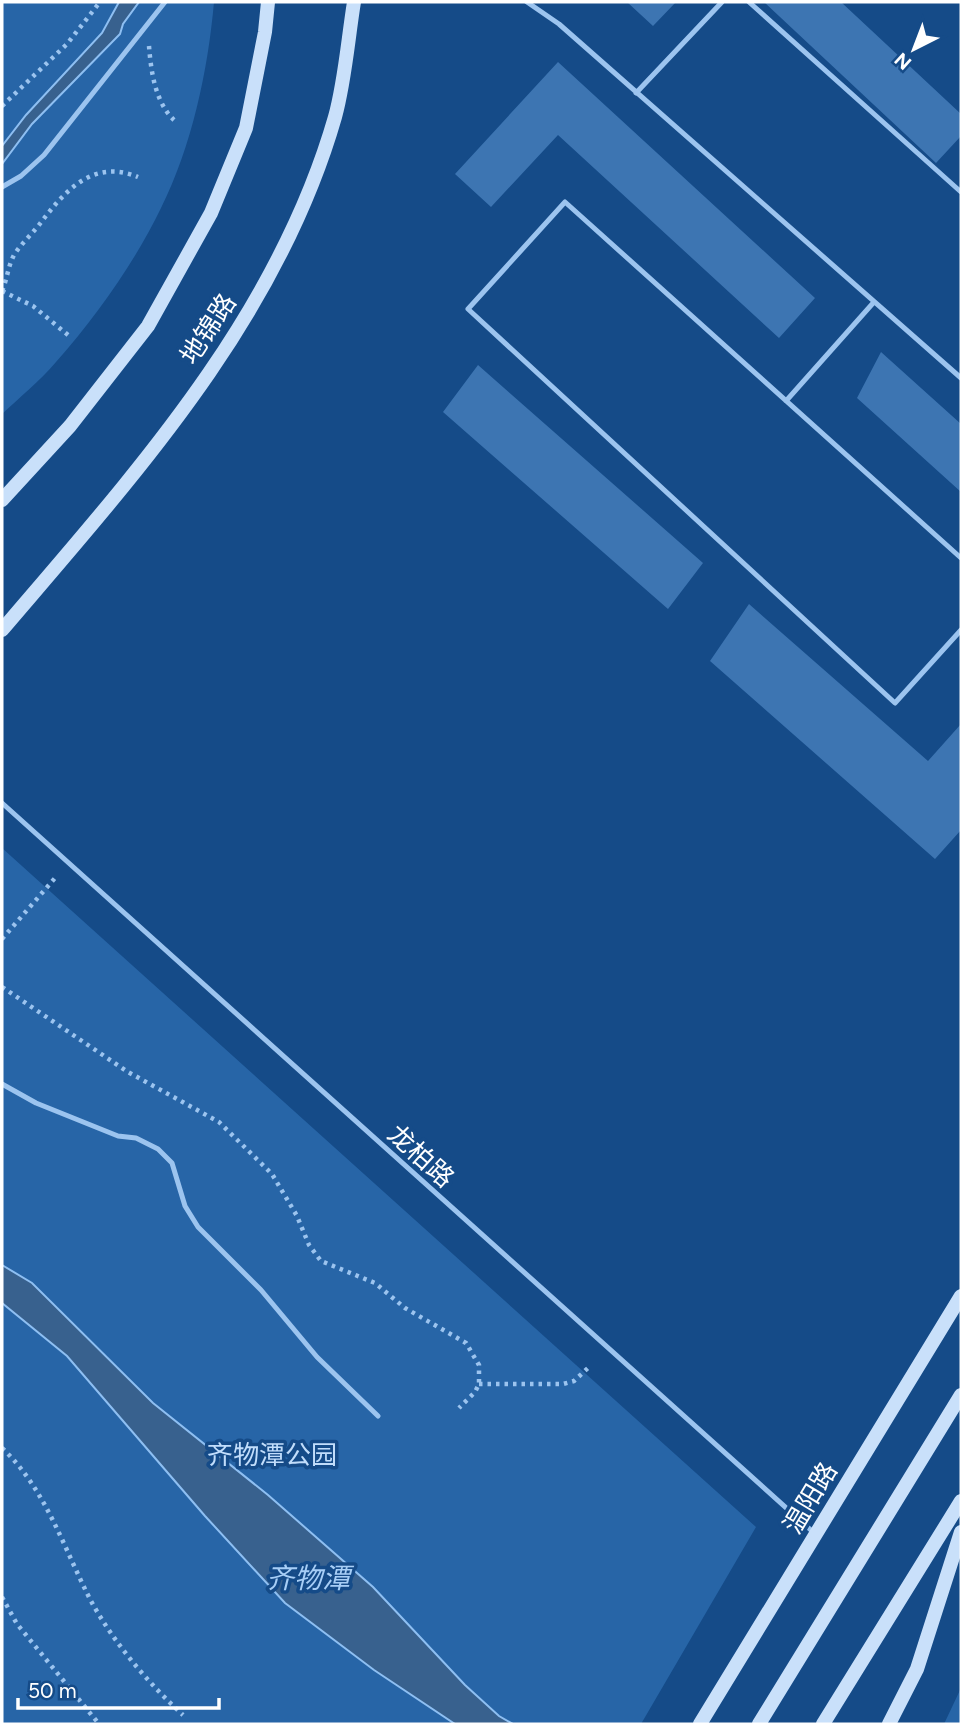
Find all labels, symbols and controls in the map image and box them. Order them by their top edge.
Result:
north arrow [879,14,949,84]
text: N [890,48,916,75]
street label: 地锦路 [173,288,243,370]
street label: 龙柏路 [381,1118,461,1194]
park label: 齐物潭公园 [207,1439,337,1471]
street label: 温阳路 [776,1456,844,1540]
water label: 齐物潭 [266,1561,355,1595]
scale bar [18,1666,219,1710]
text: 50 m [28,1678,77,1703]

